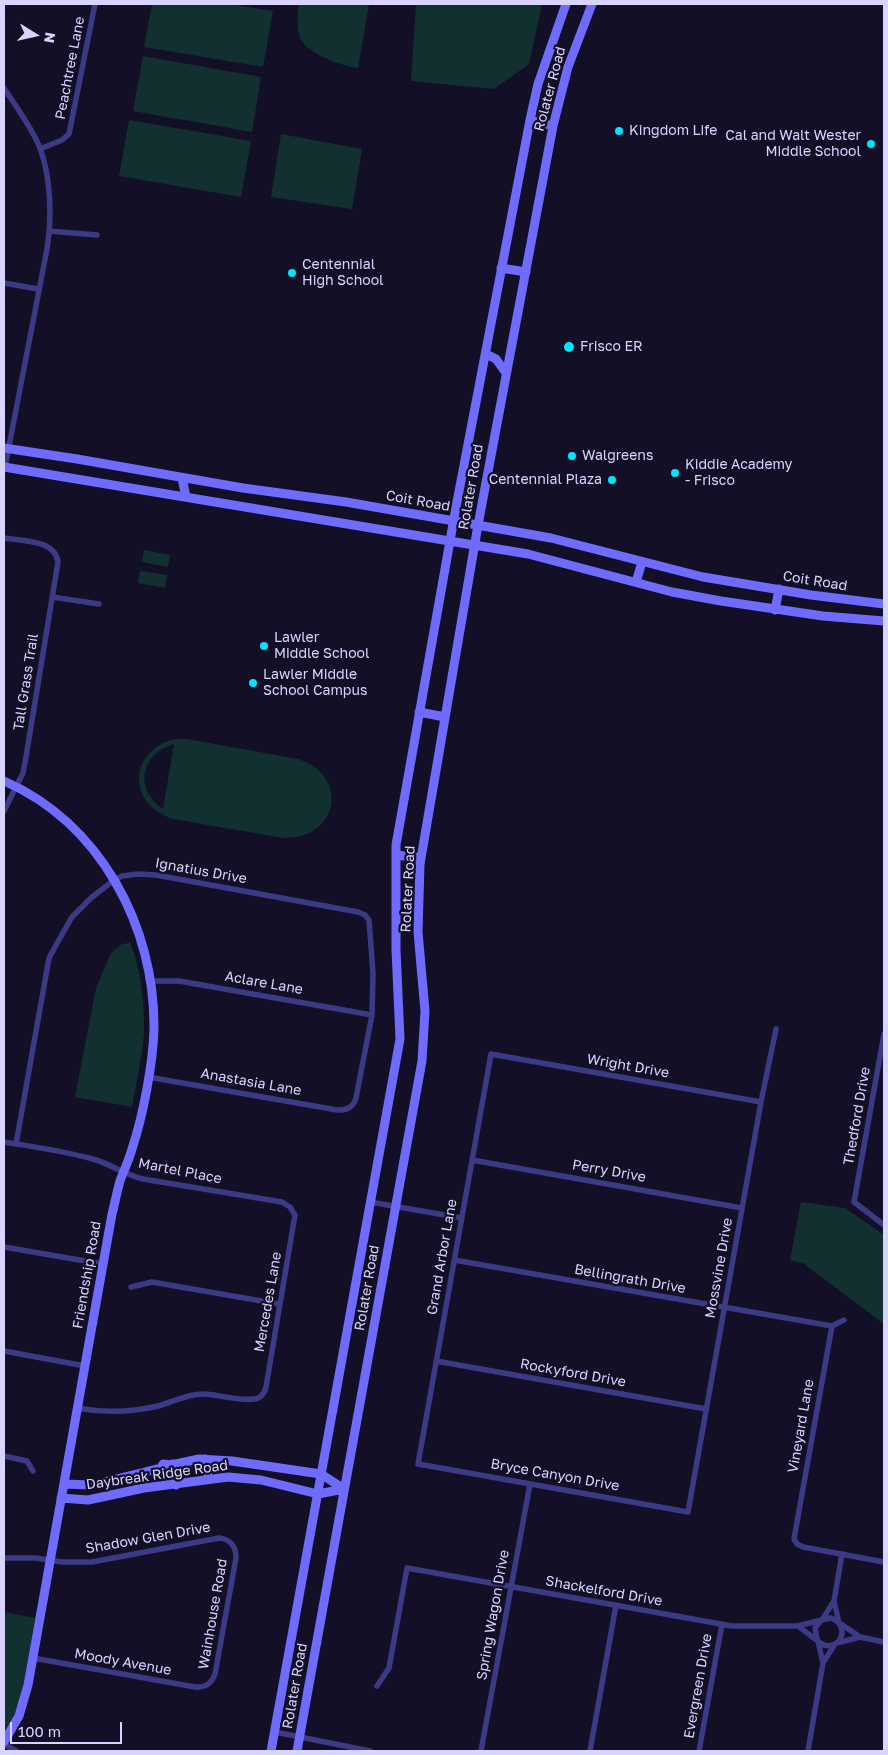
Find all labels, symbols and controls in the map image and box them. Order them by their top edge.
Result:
north arrow [10,10,60,60]
street label: Peachtree Lane [52,15,88,121]
text: N [41,31,60,44]
street label: Rolater Road [531,45,569,133]
place label: Kingdom Life [629,123,717,139]
marker: Kingdom Life [613,125,625,137]
place label: Cal and Walt Wester Middle School [725,128,861,160]
marker: Cal and Walt Wester Middle School [865,138,877,150]
place label: Centennial High School [302,257,384,290]
marker: Centennial High School [286,267,298,279]
place label: Frisco ER [580,339,643,355]
marker: Frisco ER [562,340,576,354]
street label: Rolater Road [455,443,487,531]
place label: Walgreens [582,448,653,464]
marker: Walgreens [566,450,578,462]
place label: Kiddie Academy - Frisco [685,457,792,490]
marker: Kiddie Academy - Frisco [669,467,681,479]
place label: Centennial Plaza [489,472,602,488]
marker: Centennial Plaza [606,474,618,486]
street label: Coit Road [384,487,452,515]
street label: Coit Road [782,568,848,594]
place label: Lawler Middle School [274,630,369,662]
street label: Tall Grass Trail [10,632,42,732]
marker: Lawler Middle School [258,640,270,652]
place label: Lawler Middle School Campus [263,667,367,700]
marker: Lawler Middle School Campus [247,677,259,689]
street label: Rolater Road [397,845,419,933]
street label: Ignatius Drive [154,855,248,887]
street label: Aclare Lane [224,968,304,998]
street label: Wright Drive [586,1051,670,1081]
street label: Anastasia Lane [199,1065,303,1099]
street label: Thedford Drive [840,1066,874,1166]
street label: Martel Place [137,1155,223,1187]
street label: Perry Drive [571,1156,647,1186]
street label: Grand Arbor Lane [424,1198,460,1316]
street label: Mossvine Drive [702,1216,736,1320]
street label: Friendship Road [69,1220,105,1330]
street label: Rolater Road [351,1244,383,1332]
street label: Mercedes Lane [251,1250,285,1354]
street label: Bellingrath Drive [573,1261,687,1297]
street label: Rockyford Drive [519,1355,627,1391]
street label: Vineyard Lane [784,1378,818,1474]
street label: Bryce Canyon Drive [489,1455,621,1495]
street label: Daybreak Ridge Road [85,1457,229,1493]
street label: Shadow Glen Drive [84,1519,212,1557]
street label: Spring Wagon Drive [473,1548,513,1682]
street label: Wainhouse Road [195,1557,231,1671]
street label: Shackelford Drive [544,1572,664,1610]
street label: Evergreen Drive [680,1632,716,1740]
street label: Rolater Road [279,1642,311,1730]
street label: Moody Avenue [73,1645,173,1679]
scale bar [12,1712,125,1744]
text: 100 m [18,1722,61,1740]

